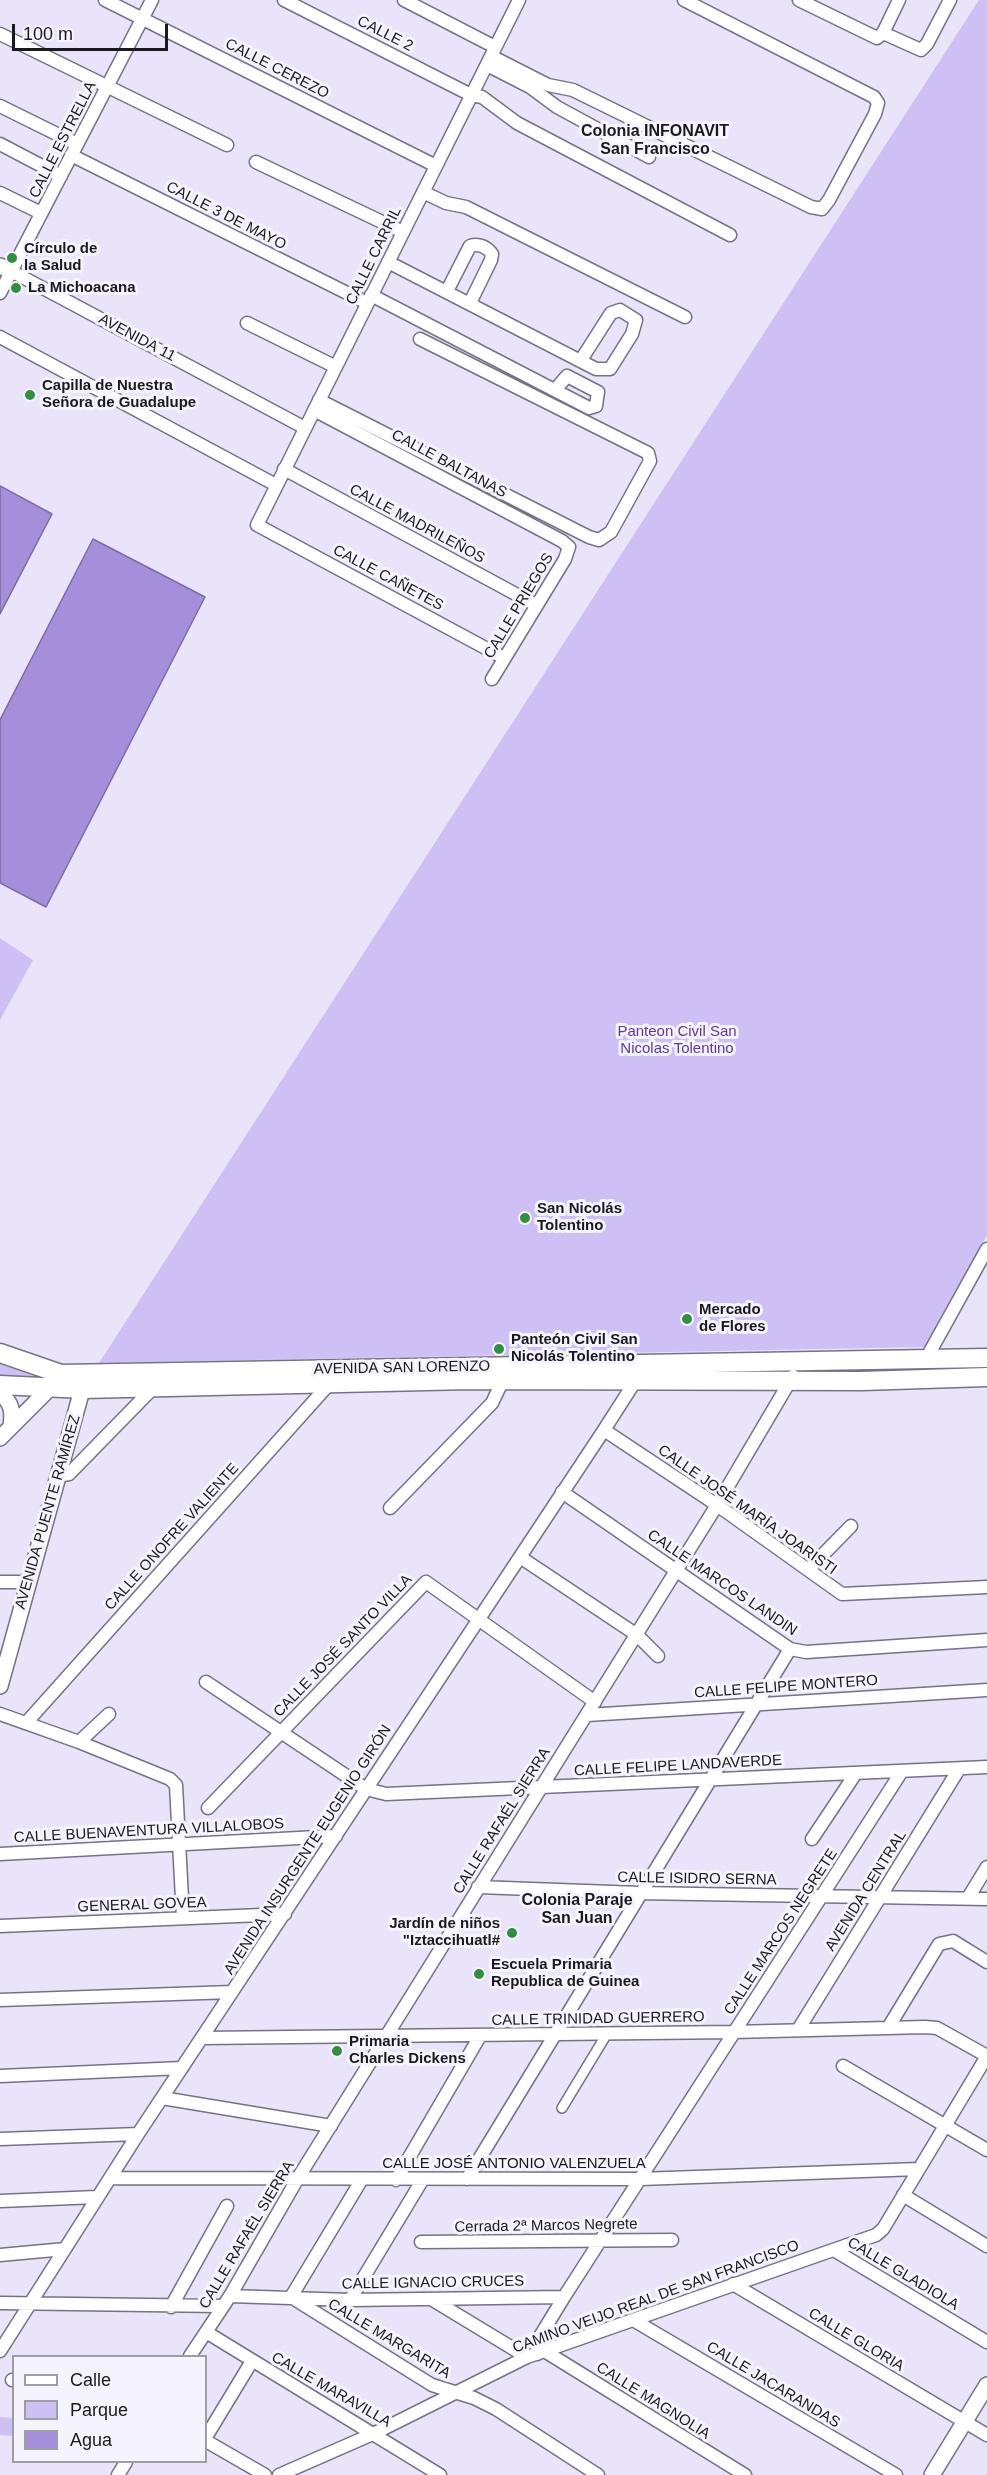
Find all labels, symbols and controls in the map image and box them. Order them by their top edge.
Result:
scale bar [15,12,171,50]
street label: CALLE 2 [354,12,416,56]
text: 100 m [23,24,73,44]
street label: CALLE CEREZO [222,35,332,103]
street label: CALLE ESTRELLA [26,79,100,201]
district label: Colonia INFONAVIT San Francisco [581,122,729,160]
street label: CALLE 3 DE MAYO [163,178,289,254]
street label: CALLE CARRIL [343,204,405,308]
place label: Círculo de la Salud [24,240,97,275]
marker: Círculo de la Salud [5,251,19,265]
place label: La Michoacana [28,279,136,297]
marker: La Michoacana [9,281,23,295]
street label: AVENIDA 11 [95,310,179,366]
place label: Capilla de Nuestra Señora de Guadalupe [42,377,196,412]
marker: Capilla de Nuestra Señora de Guadalupe [23,388,37,402]
street label: CALLE BALTANAS [388,426,510,502]
street label: CALLE MADRILEÑOS [346,481,488,567]
street label: CALLE CAÑETES [330,541,446,615]
street label: CALLE PRIEGOS [480,550,558,662]
park label: Panteon Civil San Nicolas Tolentino [617,1023,737,1058]
place label: San Nicolás Tolentino [537,1200,622,1235]
marker: San Nicolás Tolentino [518,1211,532,1225]
place label: Mercado de Flores [699,1301,766,1336]
marker: Mercado de Flores [680,1312,694,1326]
place label: Panteón Civil San Nicolás Tolentino [511,1331,638,1366]
marker: Panteón Civil San Nicolás Tolentino [492,1342,506,1356]
street label: AVENIDA SAN LORENZO [314,1357,490,1379]
street label: AVENIDA PUENTE RAMÍREZ [12,1413,84,1611]
street label: CALLE JOSÉ MARÍA JOARISTI [654,1441,840,1579]
street label: CALLE ONOFRE VALIENTE [101,1460,243,1614]
street label: CALLE MARCOS LANDIN [644,1526,800,1640]
street label: CALLE JOSÉ SANTO VILLA [270,1571,416,1721]
street label: CALLE FELIPE MONTERO [693,1672,879,1702]
street label: AVENIDA INSURGENTE EUGENIO GIRÓN [220,1722,396,1978]
street label: CALLE RAFAÉL SIERRA [450,1744,554,1898]
street label: CALLE FELIPE LANDAVERDE [574,1752,782,1780]
street label: CALLE BUENAVENTURA VILLALOBOS [13,1815,285,1847]
street label: AVENIDA CENTRAL [822,1827,910,1955]
street label: CALLE MARCOS NEGRETE [721,1846,841,2018]
street label: CALLE ISIDRO SERNA [617,1869,777,1889]
district label: Colonia Paraje San Juan [521,1891,633,1929]
street label: GENERAL GOVEA [77,1894,207,1916]
place label: Jardín de niños "Iztaccihuatl# [389,1915,500,1950]
marker: Jardín de niños "Iztaccihuatl# [505,1926,519,1940]
place label: Escuela Primaria Republica de Guinea [491,1956,639,1991]
marker: Escuela Primaria Republica de Guinea [472,1967,486,1981]
street label: CALLE TRINIDAD GUERRERO [491,2008,705,2030]
place label: Primaria Charles Dickens [349,2033,466,2068]
marker: Primaria Charles Dickens [330,2044,344,2058]
street label: CALLE JOSÉ ANTONIO VALENZUELA [382,2155,646,2173]
street label: CALLE RAFAÉL SIERRA [196,2158,298,2312]
street label: Cerrada 2ª Marcos Negrete [454,2215,638,2237]
street label: CALLE GLADIOLA [844,2234,962,2314]
street label: CAMINO VEIJO REAL DE SAN FRANCISCO [510,2237,802,2357]
street label: CALLE IGNACIO CRUCES [342,2272,524,2294]
street label: CALLE MARGARITA [324,2295,454,2383]
street label: CALLE GLORIA [805,2304,907,2376]
street label: CALLE JACARANDAS [703,2338,843,2432]
street label: CALLE MARAVILLA [268,2349,394,2431]
legend [12,2355,207,2463]
street label: CALLE MAGNOLIA [593,2359,713,2443]
text: Calle [70,2370,111,2390]
text: Parque [70,2400,128,2420]
text: Agua [70,2430,112,2450]

